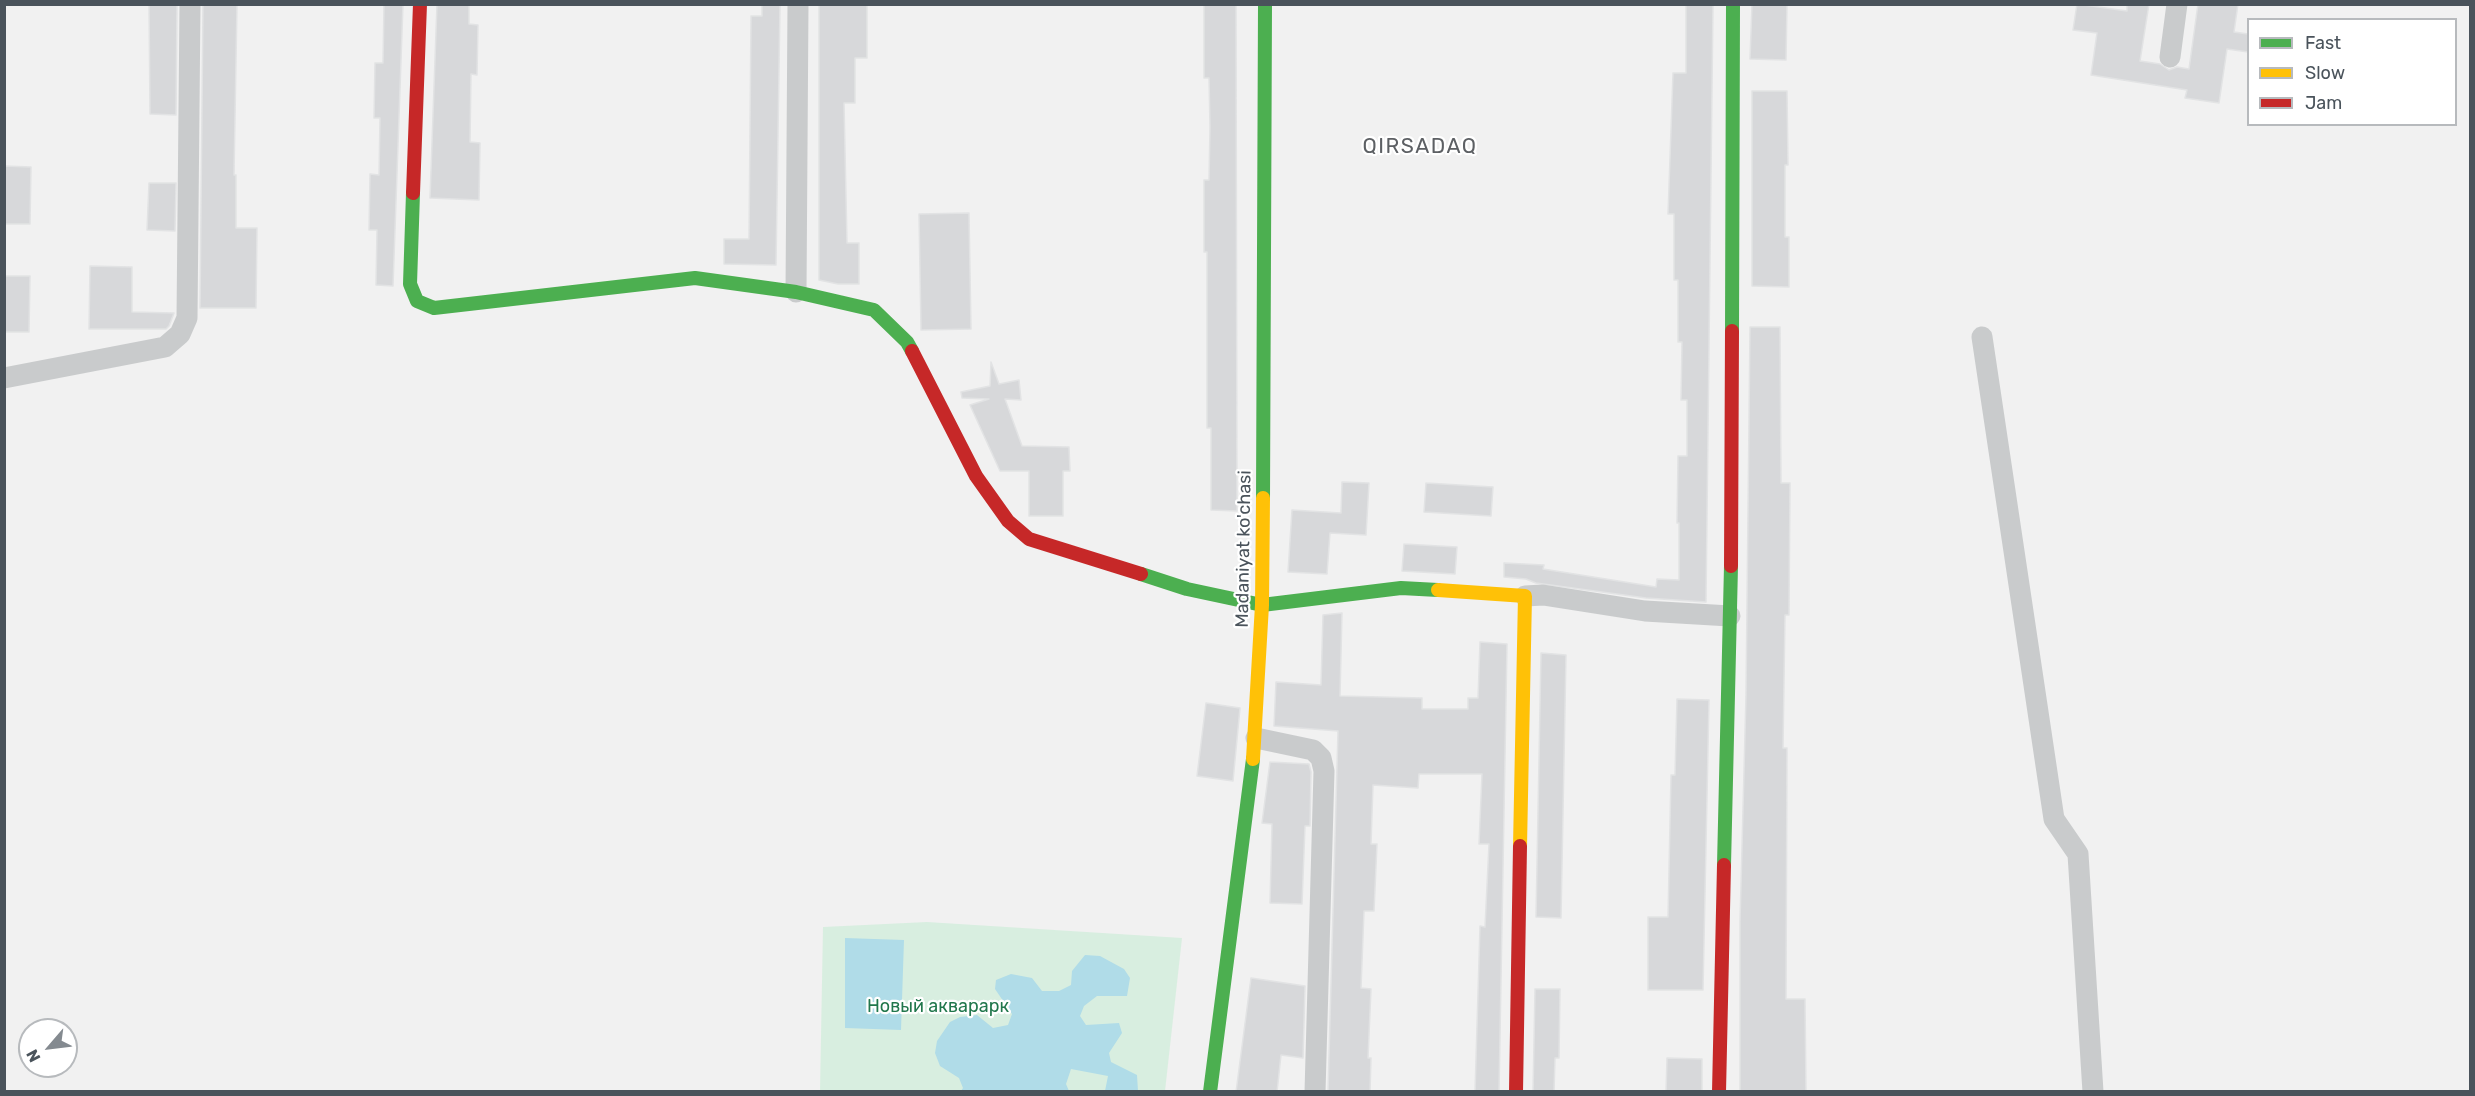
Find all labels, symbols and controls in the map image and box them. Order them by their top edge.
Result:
legend [2247,18,2457,126]
text: Fast [2305,32,2341,54]
text: Slow [2305,62,2345,84]
text: Jam [2305,92,2342,114]
district label: QIRSADAQ [1363,134,1477,160]
street label: Madaniyat ko'chasi [1232,470,1256,628]
park label: Новый акварарк [867,996,1009,1018]
north arrow [18,1018,78,1078]
text: N [22,1046,45,1065]

